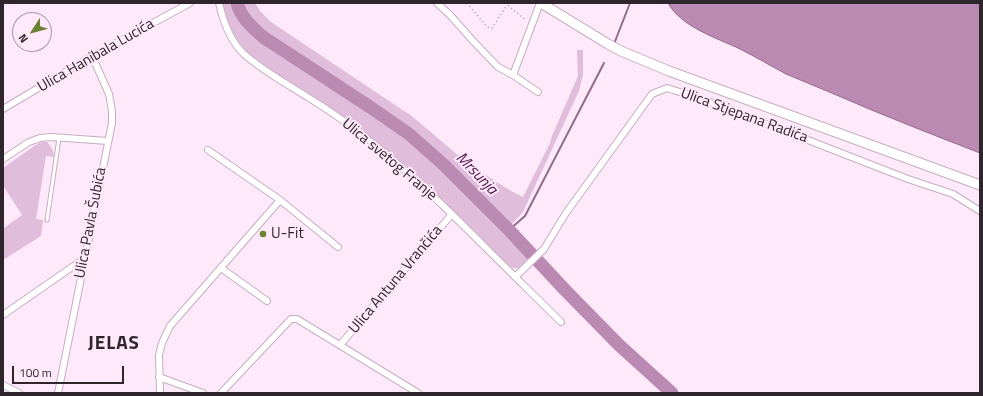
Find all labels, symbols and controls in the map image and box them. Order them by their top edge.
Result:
north arrow [12,12,52,52]
street label: Ulica Hanibala Lucića [35,15,157,97]
text: N [14,31,32,46]
street label: Ulica Stjepana Radića [678,85,810,147]
street label: Ulica svetog Franje [338,115,440,205]
water label: Mrsunja [451,149,501,199]
street label: Ulica Pavla Šubića [71,166,111,280]
street label: Ulica Antuna Vrančića [345,222,447,338]
place label: U-Fit [271,225,304,243]
marker: U-Fit [258,229,268,239]
district label: JELAS [88,333,140,355]
scale bar [14,358,126,384]
text: 100 m [19,363,52,382]

